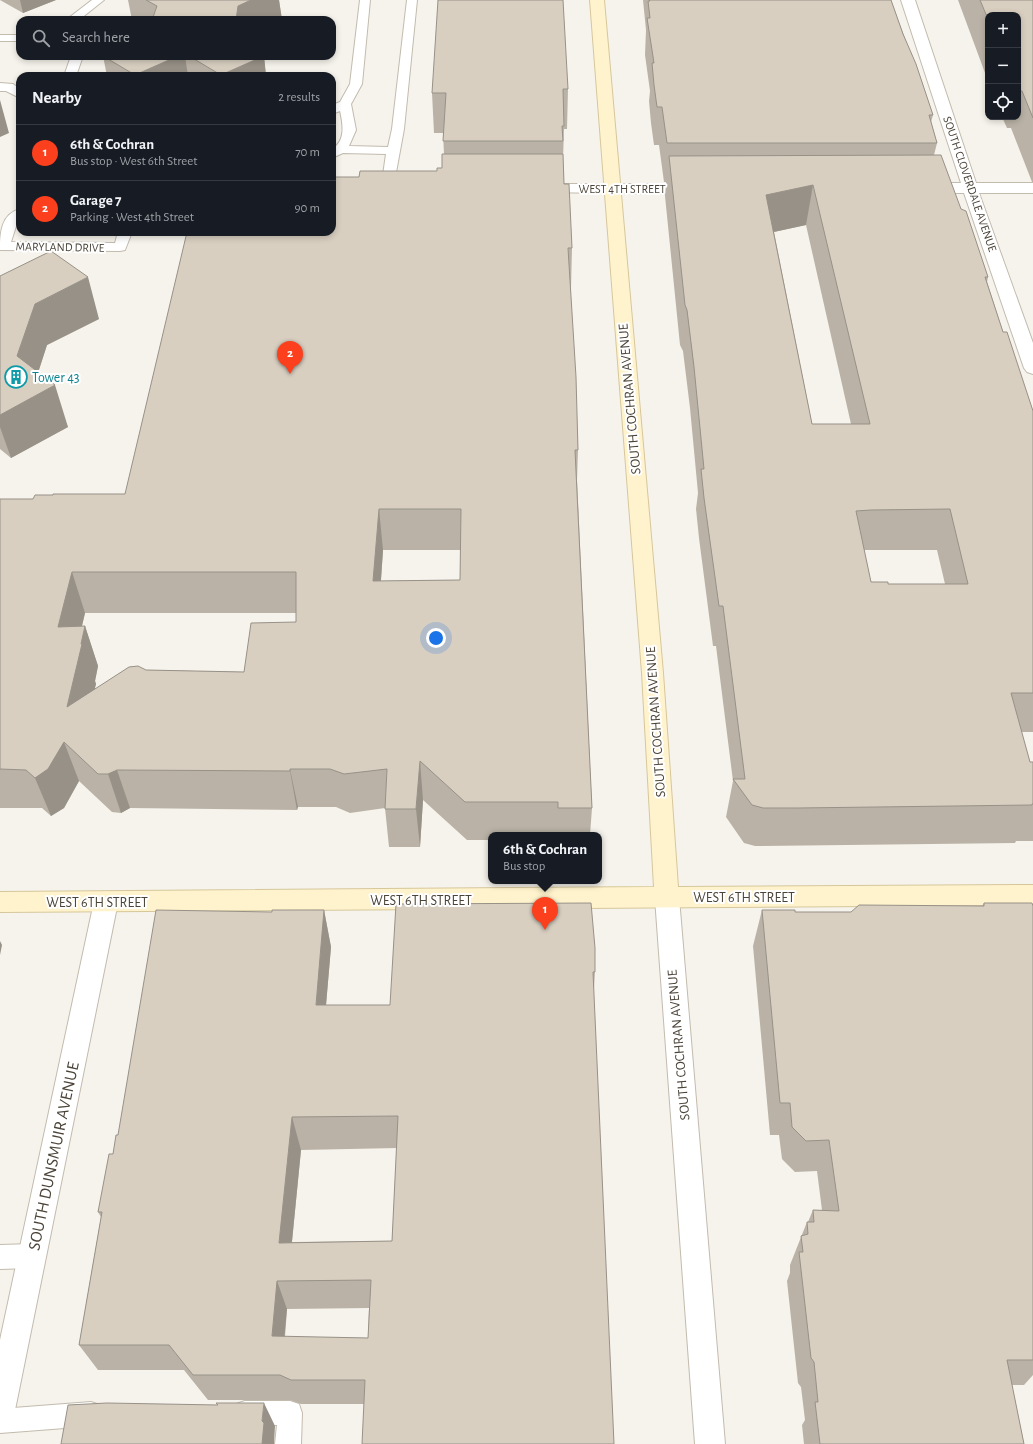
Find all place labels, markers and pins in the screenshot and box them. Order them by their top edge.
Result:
pin: 2 [277,341,303,374]
building icon: Tower 43 [3,364,29,390]
place label: Tower 43 [32,371,80,385]
pin: 1 [532,897,558,930]

